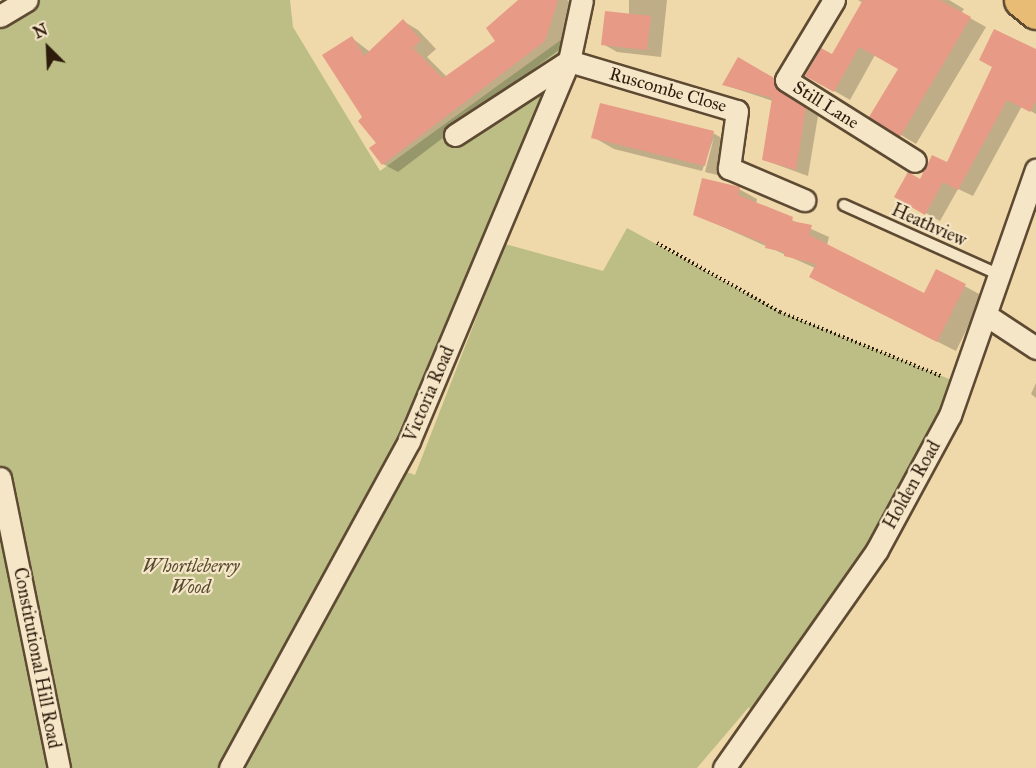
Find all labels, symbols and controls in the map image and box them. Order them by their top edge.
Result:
north arrow [18,18,78,78]
text: N [30,20,51,43]
street label: Ruscombe Close [607,63,729,117]
street label: Still Lane [789,76,863,134]
street label: Heathview [888,199,970,251]
street label: Victoria Road [399,343,459,445]
street label: Holden Road [879,437,945,533]
park label: Whortleberry Wood [143,556,239,598]
street label: Constitutional Hill Road [9,566,65,750]

